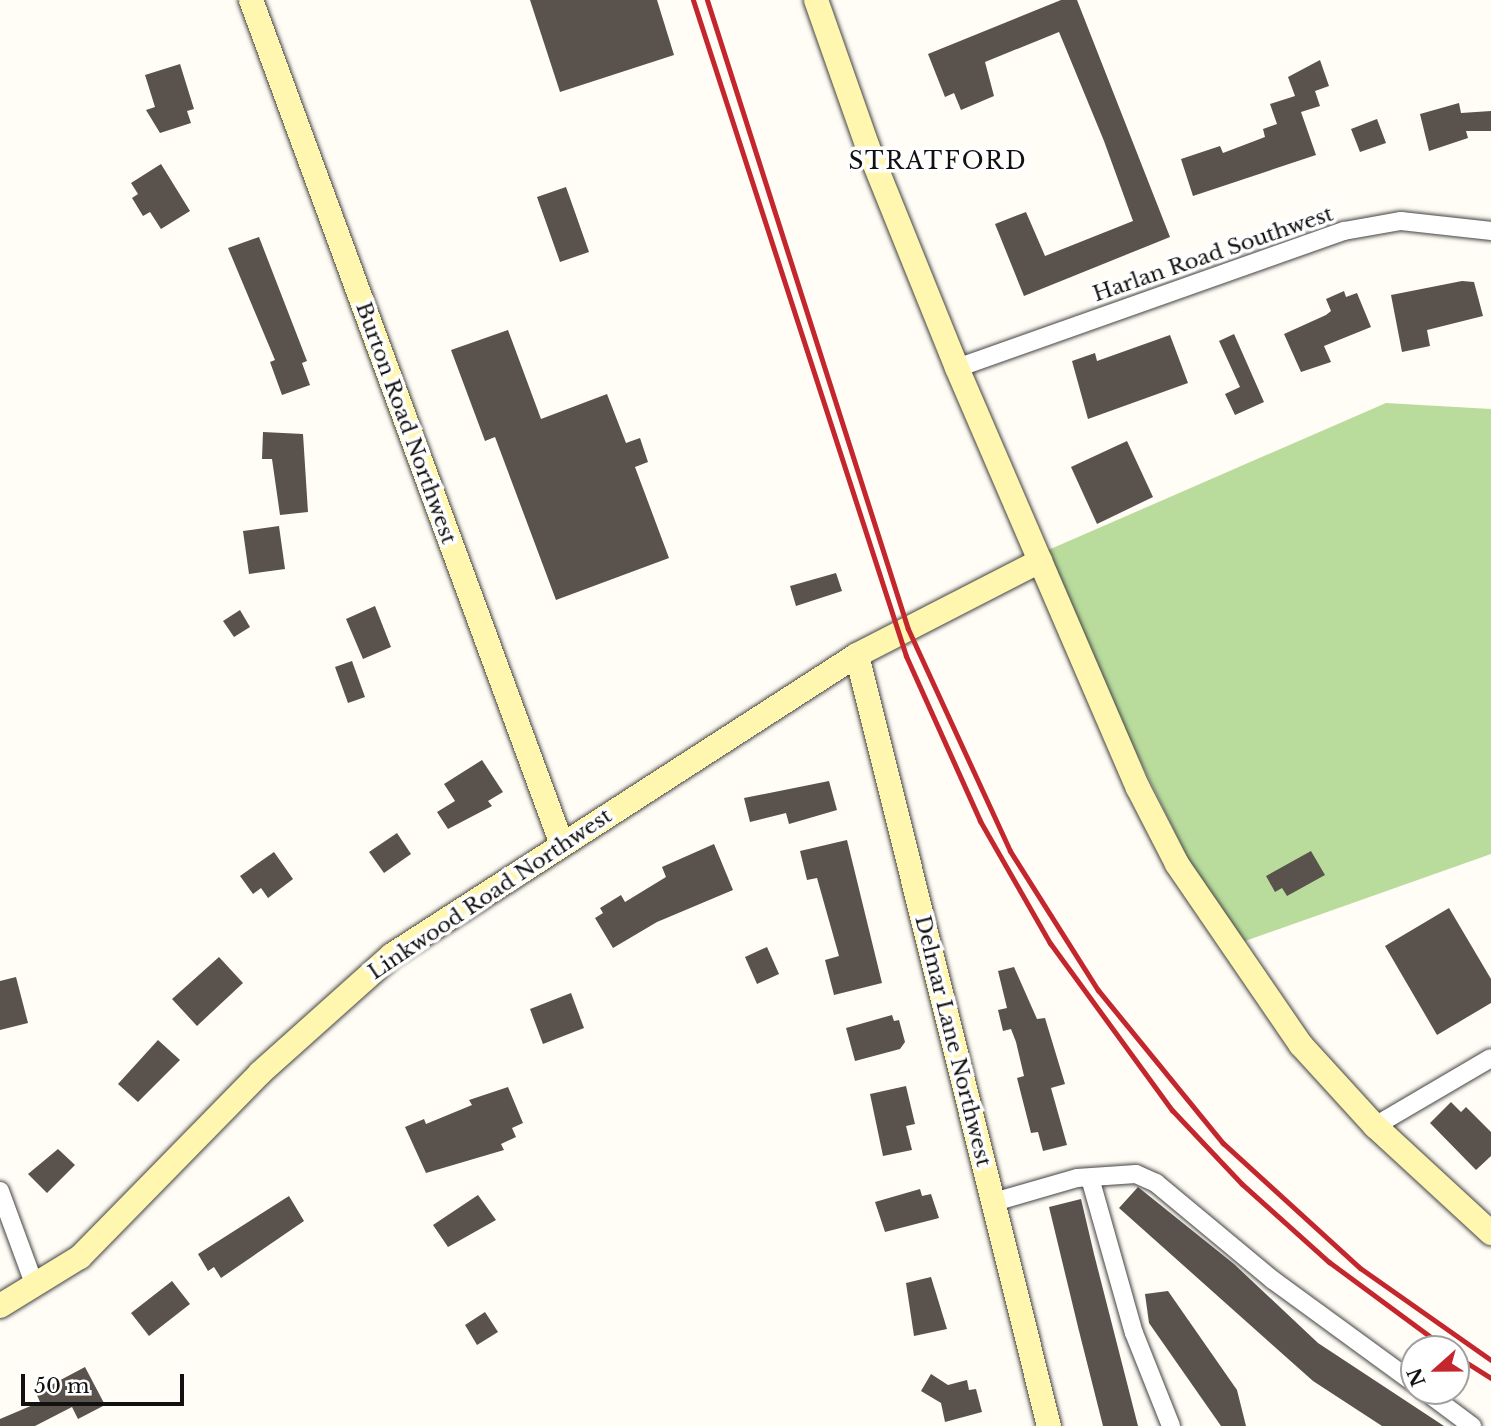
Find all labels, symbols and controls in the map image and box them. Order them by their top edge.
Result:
district label: STRATFORD [850,147,1026,175]
street label: Harlan Road Southwest [1090,201,1336,307]
street label: Burton Road Northwest [351,299,461,547]
street label: Linkwood Road Northwest [364,803,616,985]
street label: Delmar Lane Northwest [910,913,996,1169]
north arrow [1400,1335,1470,1405]
scale bar [24,1360,187,1404]
text: N [1403,1365,1431,1389]
text: 50 m [34,1373,89,1399]

